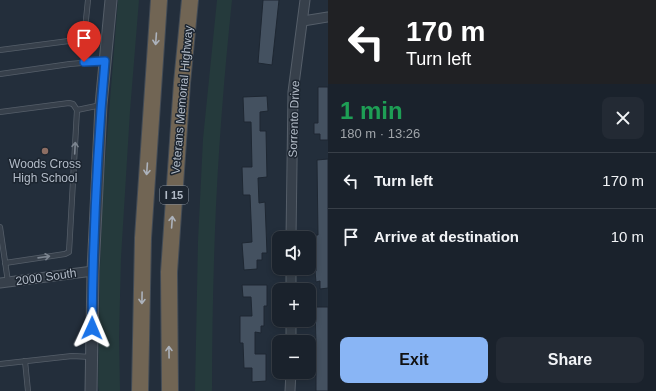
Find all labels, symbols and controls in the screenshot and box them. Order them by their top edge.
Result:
icon: left [340,16,392,68]
text: 170 m [406,16,485,47]
pin [67,21,101,62]
street label: Veterans Memorial Highway [169,25,195,175]
icon: arrive [73,27,95,49]
one-way arrow [153,32,160,45]
text: Turn left [406,49,471,69]
street label: Sorrento Drive [286,80,302,158]
text: 1 min [340,97,403,124]
button: close [602,97,644,139]
text: 180 m · 13:26 [340,126,420,141]
one-way arrow [72,142,79,155]
marker: Woods Cross High School [40,146,50,156]
place label: Woods Cross High School [9,157,81,185]
one-way arrow [144,162,151,175]
icon: left [340,170,362,192]
text: Turn left [374,172,433,189]
text: 170 m [602,172,644,189]
road number: I 15 [160,186,188,204]
one-way arrow [169,216,176,229]
icon: arrive [340,226,362,248]
text: Arrive at destination [374,228,519,245]
text: 10 m [611,228,644,245]
map controls [272,231,316,379]
button: sound [272,231,316,275]
one-way arrow [37,253,50,261]
street label: 2000 South [15,266,77,288]
button: + [272,283,316,327]
one-way arrow [138,291,146,304]
position arrow [71,307,113,349]
button: − [272,335,316,379]
button: Exit [340,337,488,383]
button: Share [496,337,644,383]
one-way arrow [165,346,173,359]

